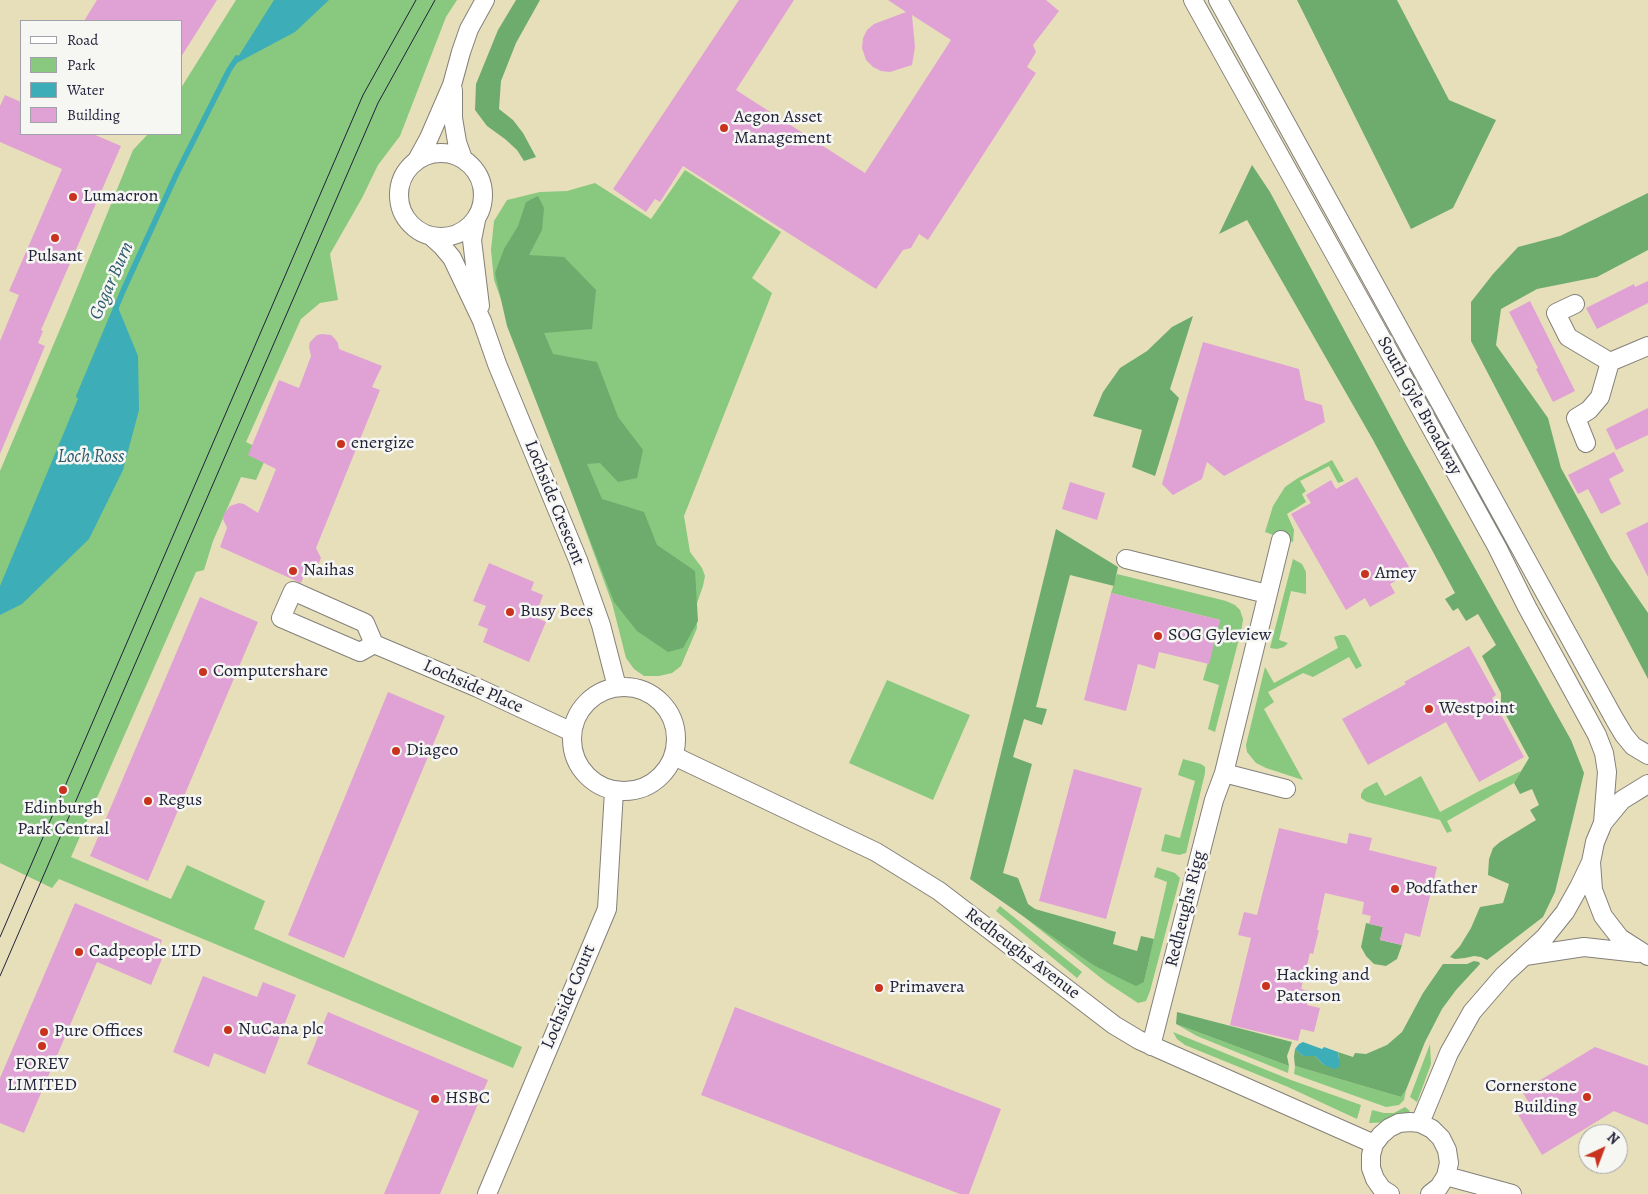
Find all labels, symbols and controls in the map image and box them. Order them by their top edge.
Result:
legend [20,20,182,135]
text: Road [67,30,98,50]
text: Park [67,55,95,75]
text: Water [67,80,104,100]
text: Building [67,105,120,125]
place label: Aegon Asset Management [734,107,832,150]
marker: Aegon Asset Management [718,122,730,134]
place label: Lumacron [83,186,158,208]
marker: Lumacron [67,191,79,203]
marker: Pulsant [49,232,61,244]
water label: Gogar Burn [85,239,139,323]
place label: Pulsant [27,246,83,268]
street label: South Gyle Broadway [1372,333,1466,479]
place label: energize [351,433,414,455]
street label: Lochside Crescent [519,437,589,569]
marker: energize [335,438,347,450]
water label: Loch Ross [57,446,125,468]
place label: Naihas [303,560,354,582]
place label: Amey [1375,563,1416,585]
marker: Naihas [287,565,299,577]
marker: Amey [1359,568,1371,580]
place label: Busy Bees [520,601,593,623]
marker: Busy Bees [504,606,516,618]
place label: SOG Gyleview [1168,625,1272,647]
marker: SOG Gyleview [1152,630,1164,642]
street label: Lochside Place [420,655,526,719]
place label: Computershare [213,661,328,683]
marker: Computershare [197,666,209,678]
place label: Westpoint [1439,698,1515,720]
marker: Westpoint [1423,703,1435,715]
place label: Diageo [406,740,458,762]
marker: Diageo [390,745,402,757]
marker: Edinburgh Park Central [57,784,69,796]
place label: Regus [158,790,202,812]
marker: Regus [142,795,154,807]
place label: Edinburgh Park Central [17,798,109,841]
street label: Redheughs Rigg [1161,849,1211,969]
place label: Podfather [1405,878,1477,900]
marker: Podfather [1389,883,1401,895]
street label: Redheughs Avenue [960,904,1084,1004]
place label: Cadpeople LTD [89,941,201,963]
street label: Lochside Court [537,942,601,1052]
marker: Cadpeople LTD [73,946,85,958]
place label: Hacking and Paterson [1276,965,1370,1008]
place label: Primavera [889,977,965,999]
marker: Hacking and Paterson [1260,980,1272,992]
marker: Primavera [873,982,885,994]
place label: NuCana plc [238,1019,324,1041]
place label: Pure Offices [54,1021,143,1043]
marker: NuCana plc [222,1024,234,1036]
marker: Pure Offices [38,1026,50,1038]
marker: FOREV LIMITED [36,1040,48,1052]
place label: FOREV LIMITED [7,1054,77,1096]
place label: Cornerstone Building [1485,1076,1577,1118]
place label: HSBC [445,1088,490,1110]
marker: Cornerstone Building [1581,1091,1593,1103]
marker: HSBC [429,1093,441,1105]
north arrow [1578,1124,1628,1174]
text: N [1603,1128,1623,1149]

